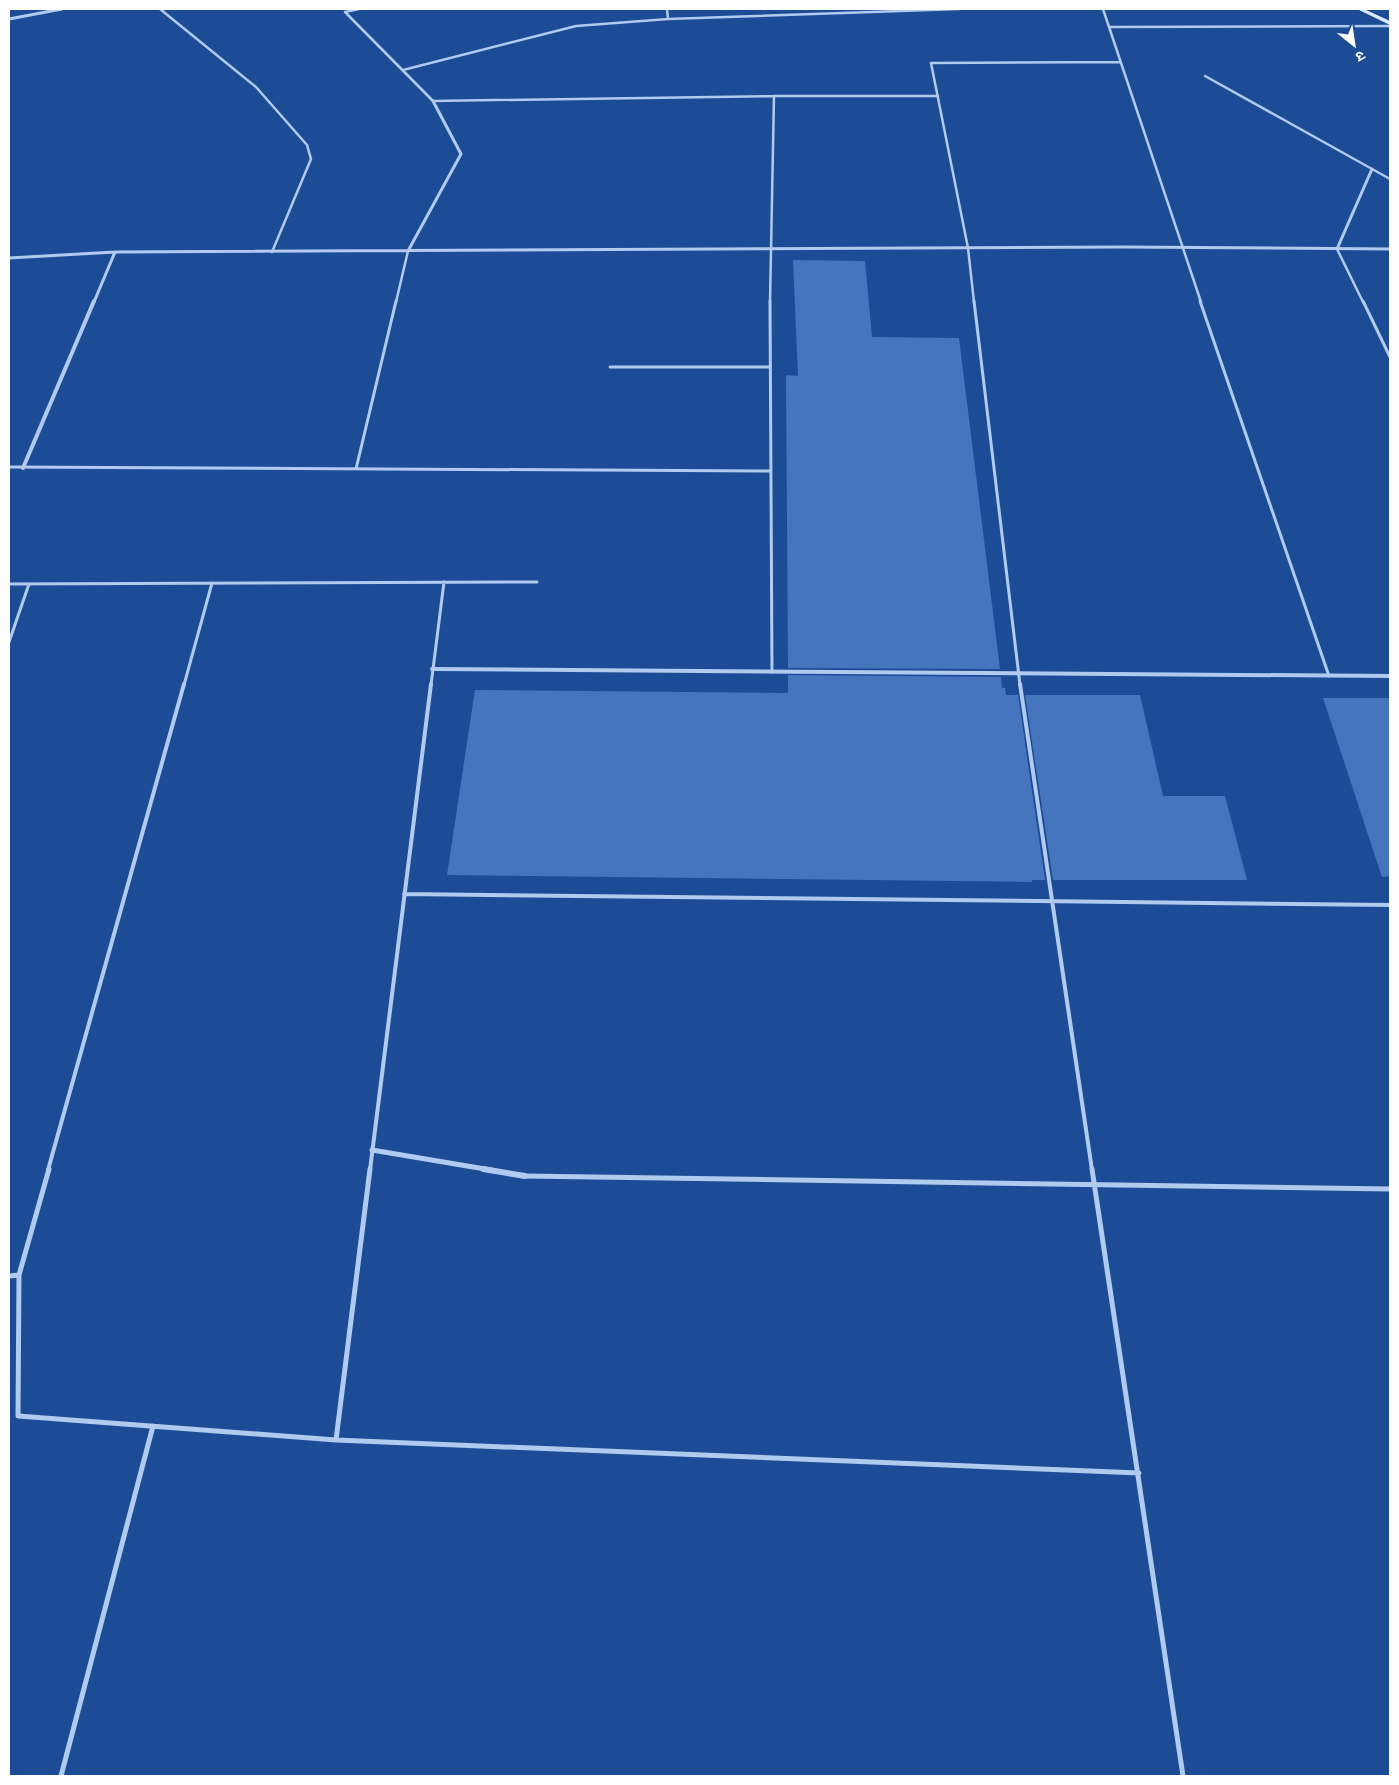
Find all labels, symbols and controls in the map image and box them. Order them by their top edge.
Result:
north arrow [1329,20,1379,70]
text: उ [1352,46,1368,66]

